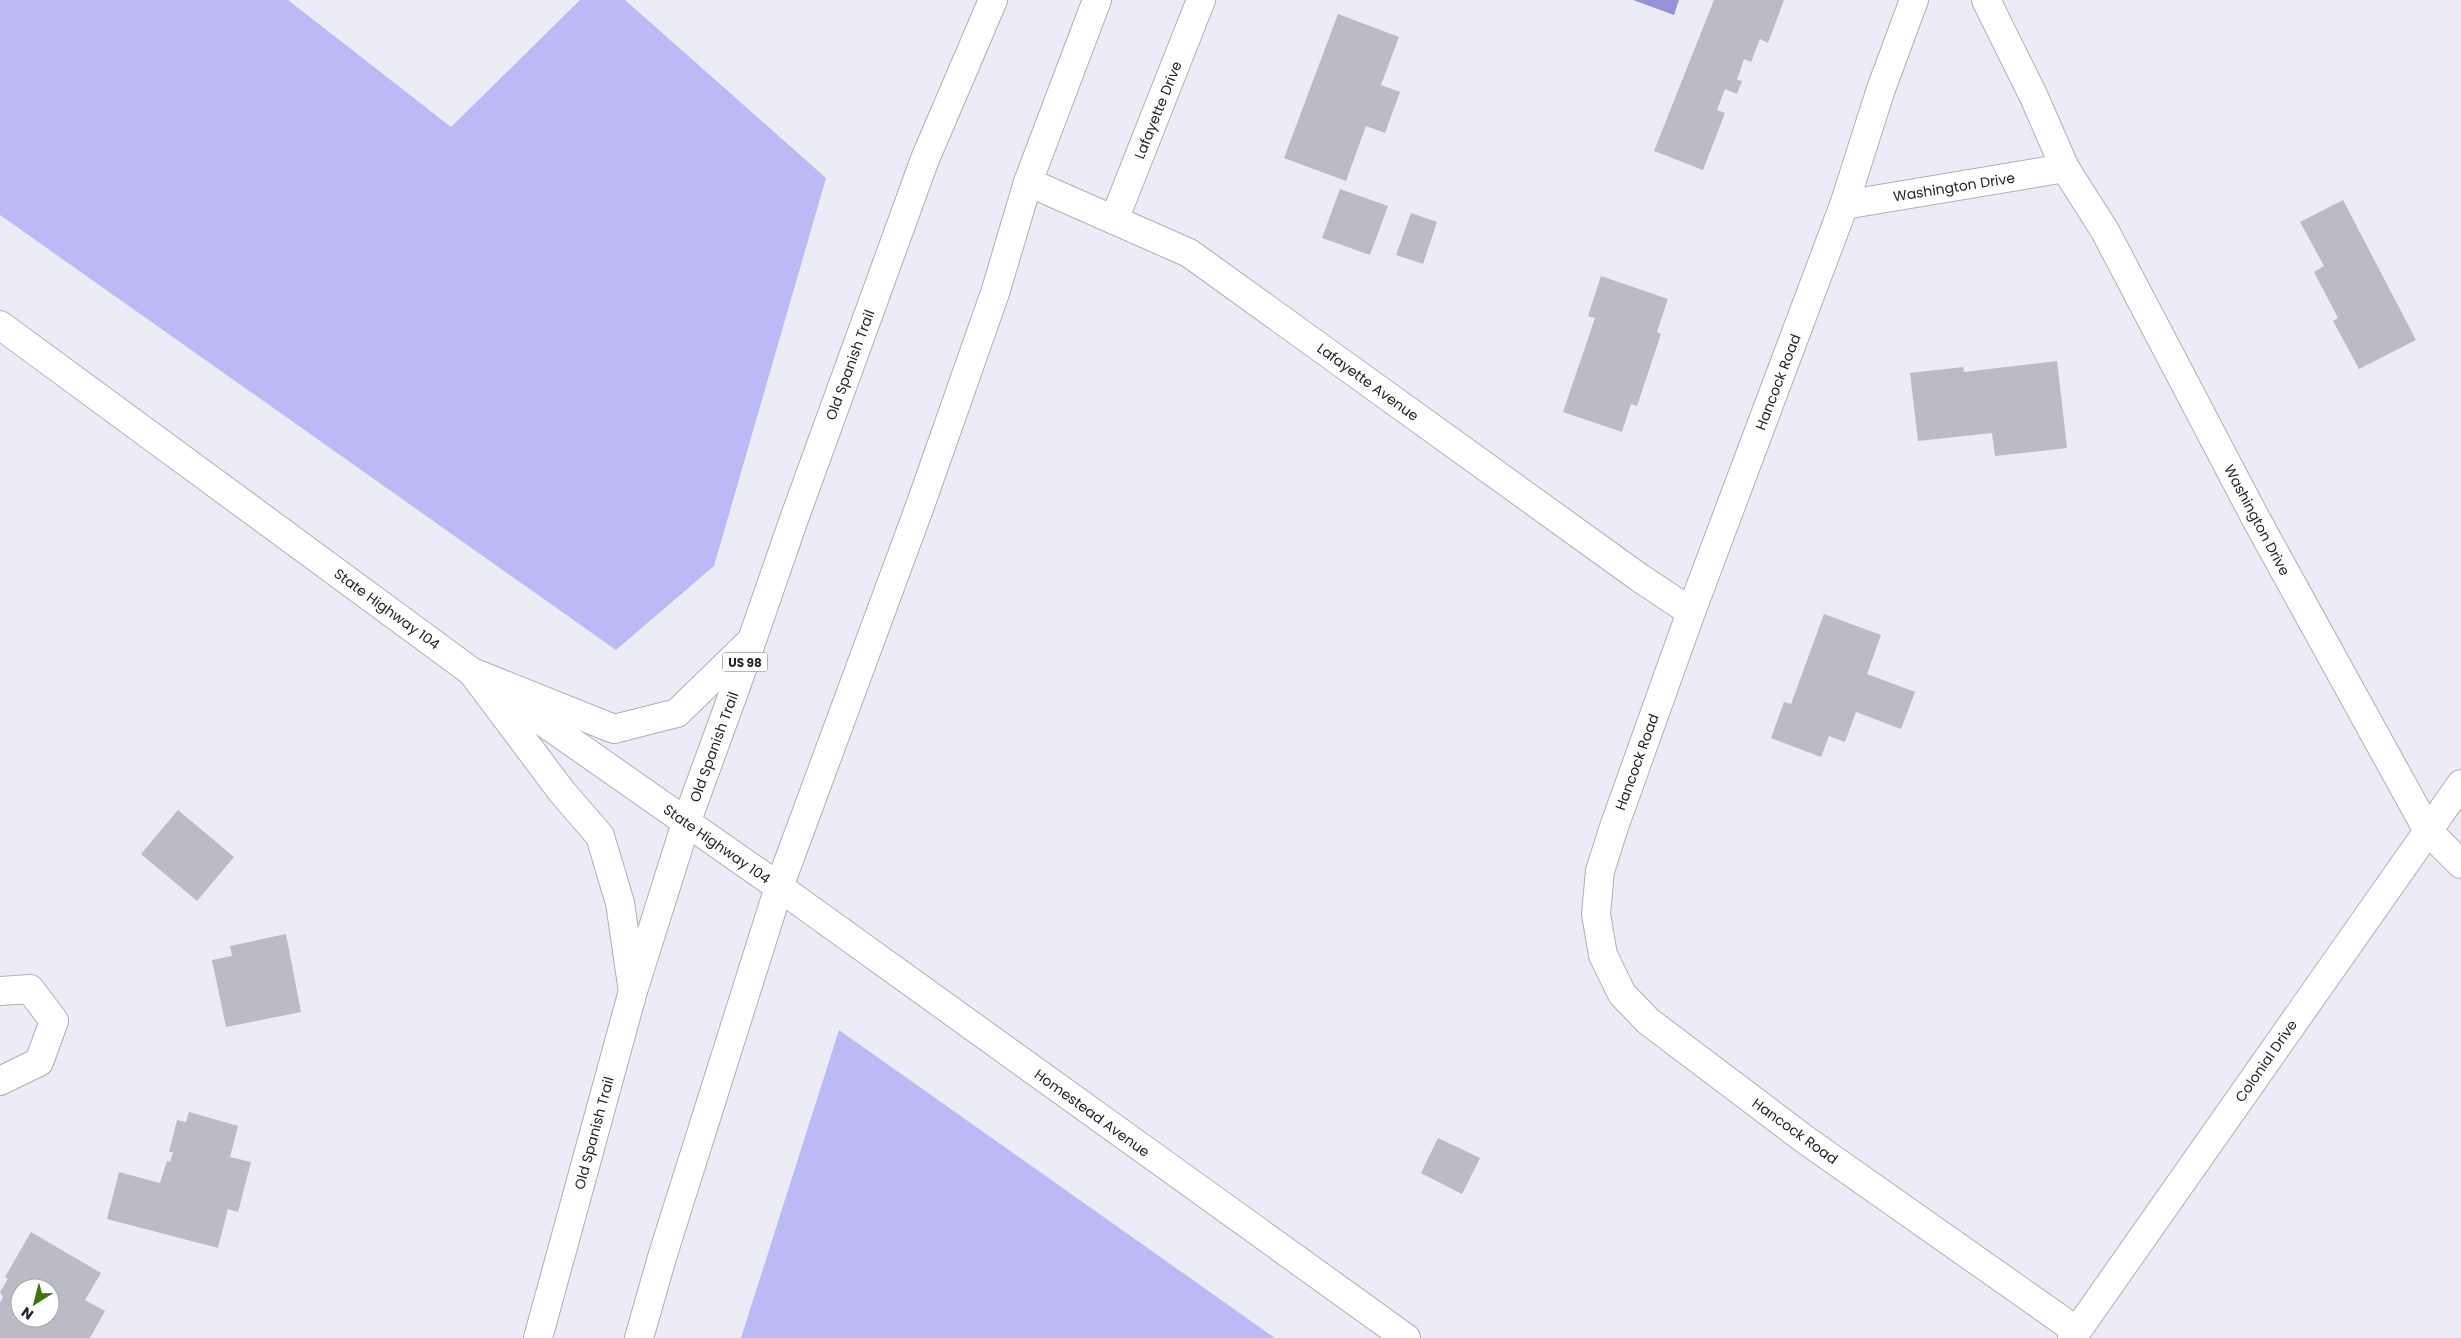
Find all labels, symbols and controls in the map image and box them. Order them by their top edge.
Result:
street label: Lafayette Drive [1129,58,1187,162]
street label: Washington Drive [1892,167,2017,207]
street label: Old Spanish Trail [821,307,879,423]
street label: Hancock Road [1750,331,1806,433]
street label: Lafayette Avenue [1313,338,1423,426]
street label: Washington Drive [2219,461,2295,579]
street label: State Highway 104 [330,564,444,654]
road number: US 98 [722,652,768,672]
street label: Old Spanish Trail [685,689,743,805]
street label: Hancock Road [1610,711,1664,813]
street label: State Highway 104 [659,800,775,889]
street label: Colonial Drive [2230,1016,2302,1106]
street label: Homestead Avenue [1030,1064,1154,1162]
street label: Old Spanish Trail [569,1074,619,1192]
street label: Hancock Road [1748,1093,1842,1169]
north arrow [10,1278,60,1328]
text: N [17,1302,37,1325]

